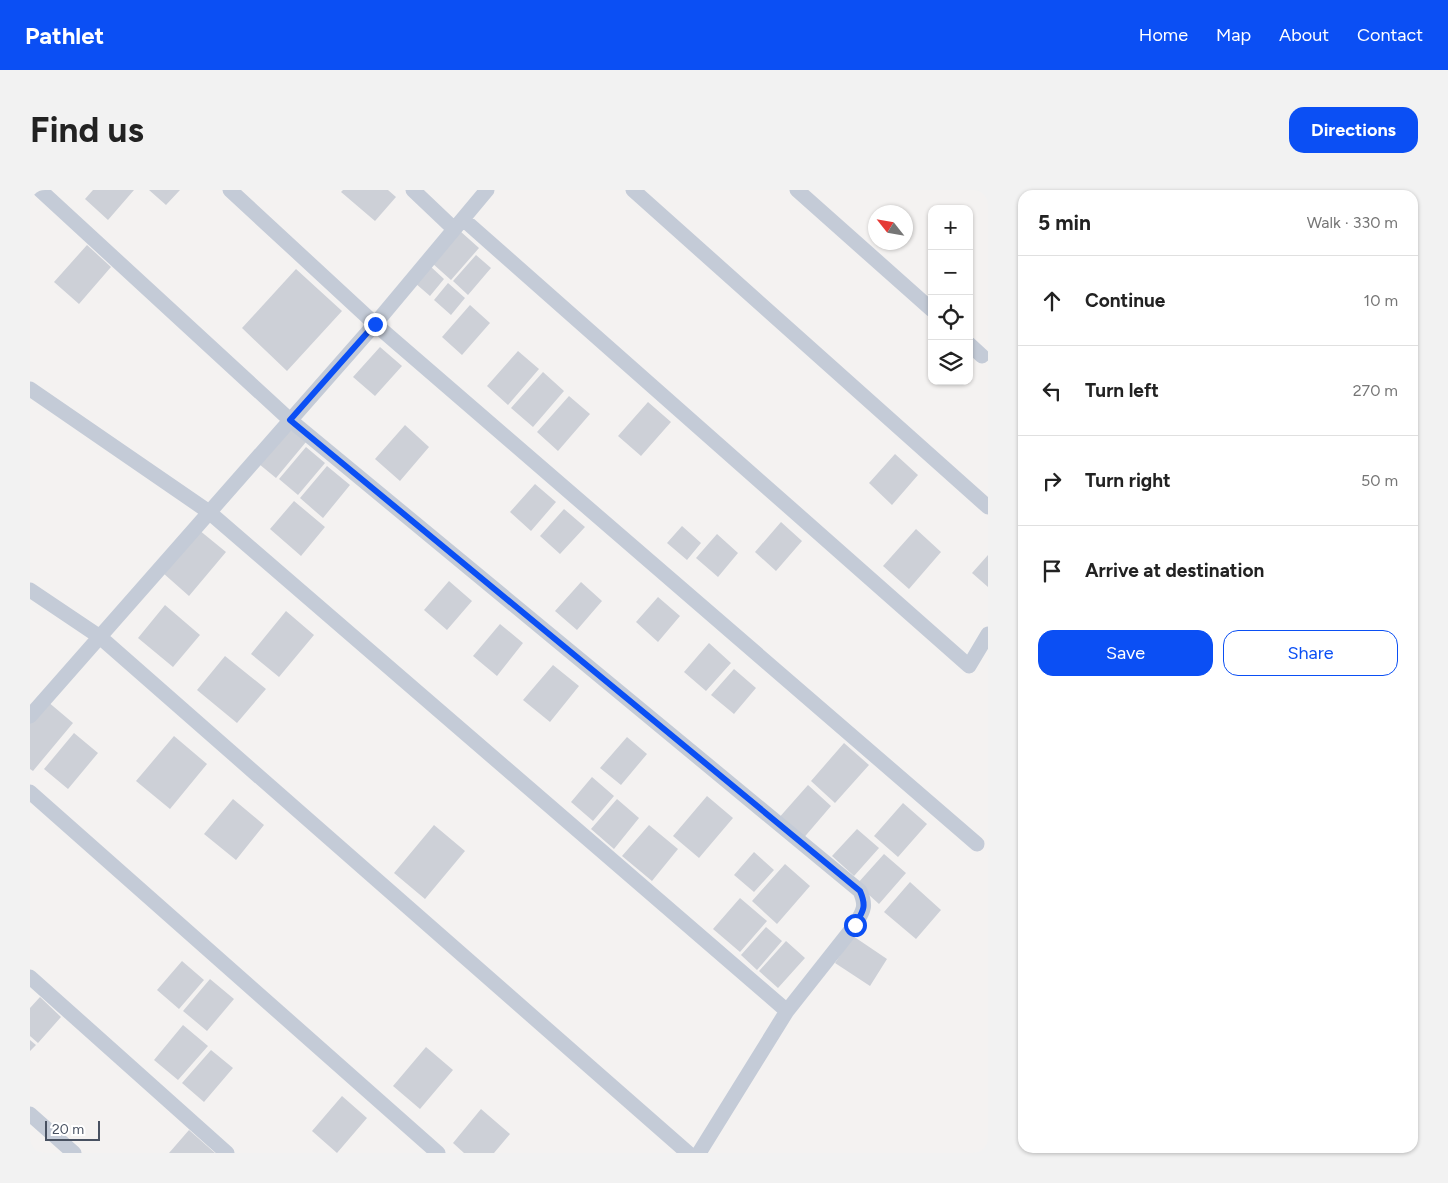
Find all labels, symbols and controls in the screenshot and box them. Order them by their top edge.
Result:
text: Pathlet [25,21,104,50]
text: Home [1139,24,1188,46]
text: Map [1216,24,1251,46]
text: About [1279,24,1329,46]
text: Contact [1357,24,1423,46]
button: Directions [1289,107,1418,153]
text: Find us [30,109,144,151]
north arrow [868,205,913,250]
map controls [928,205,973,385]
button: + [928,205,973,250]
text: 5 min [1038,210,1091,235]
text: Walk · 330 m [1307,213,1398,232]
button: − [928,250,973,295]
icon: ahead [1038,287,1066,315]
text: Continue [1085,289,1165,312]
text: 10 m [1364,291,1398,310]
button: locate [928,295,973,340]
route end [364,313,387,336]
button: layers [928,340,973,385]
icon: left [1038,377,1066,405]
text: Turn left [1085,379,1159,402]
text: 270 m [1353,381,1398,400]
icon: right [1038,467,1066,495]
text: Turn right [1085,469,1171,492]
text: 50 m [1361,471,1398,490]
icon: arrive [1038,557,1066,585]
text: Arrive at destination [1085,559,1264,582]
button: Save [1038,630,1213,676]
button: Share [1223,630,1398,676]
route start [844,914,867,937]
scale bar [45,1118,100,1141]
text: 20 m [52,1121,84,1138]

